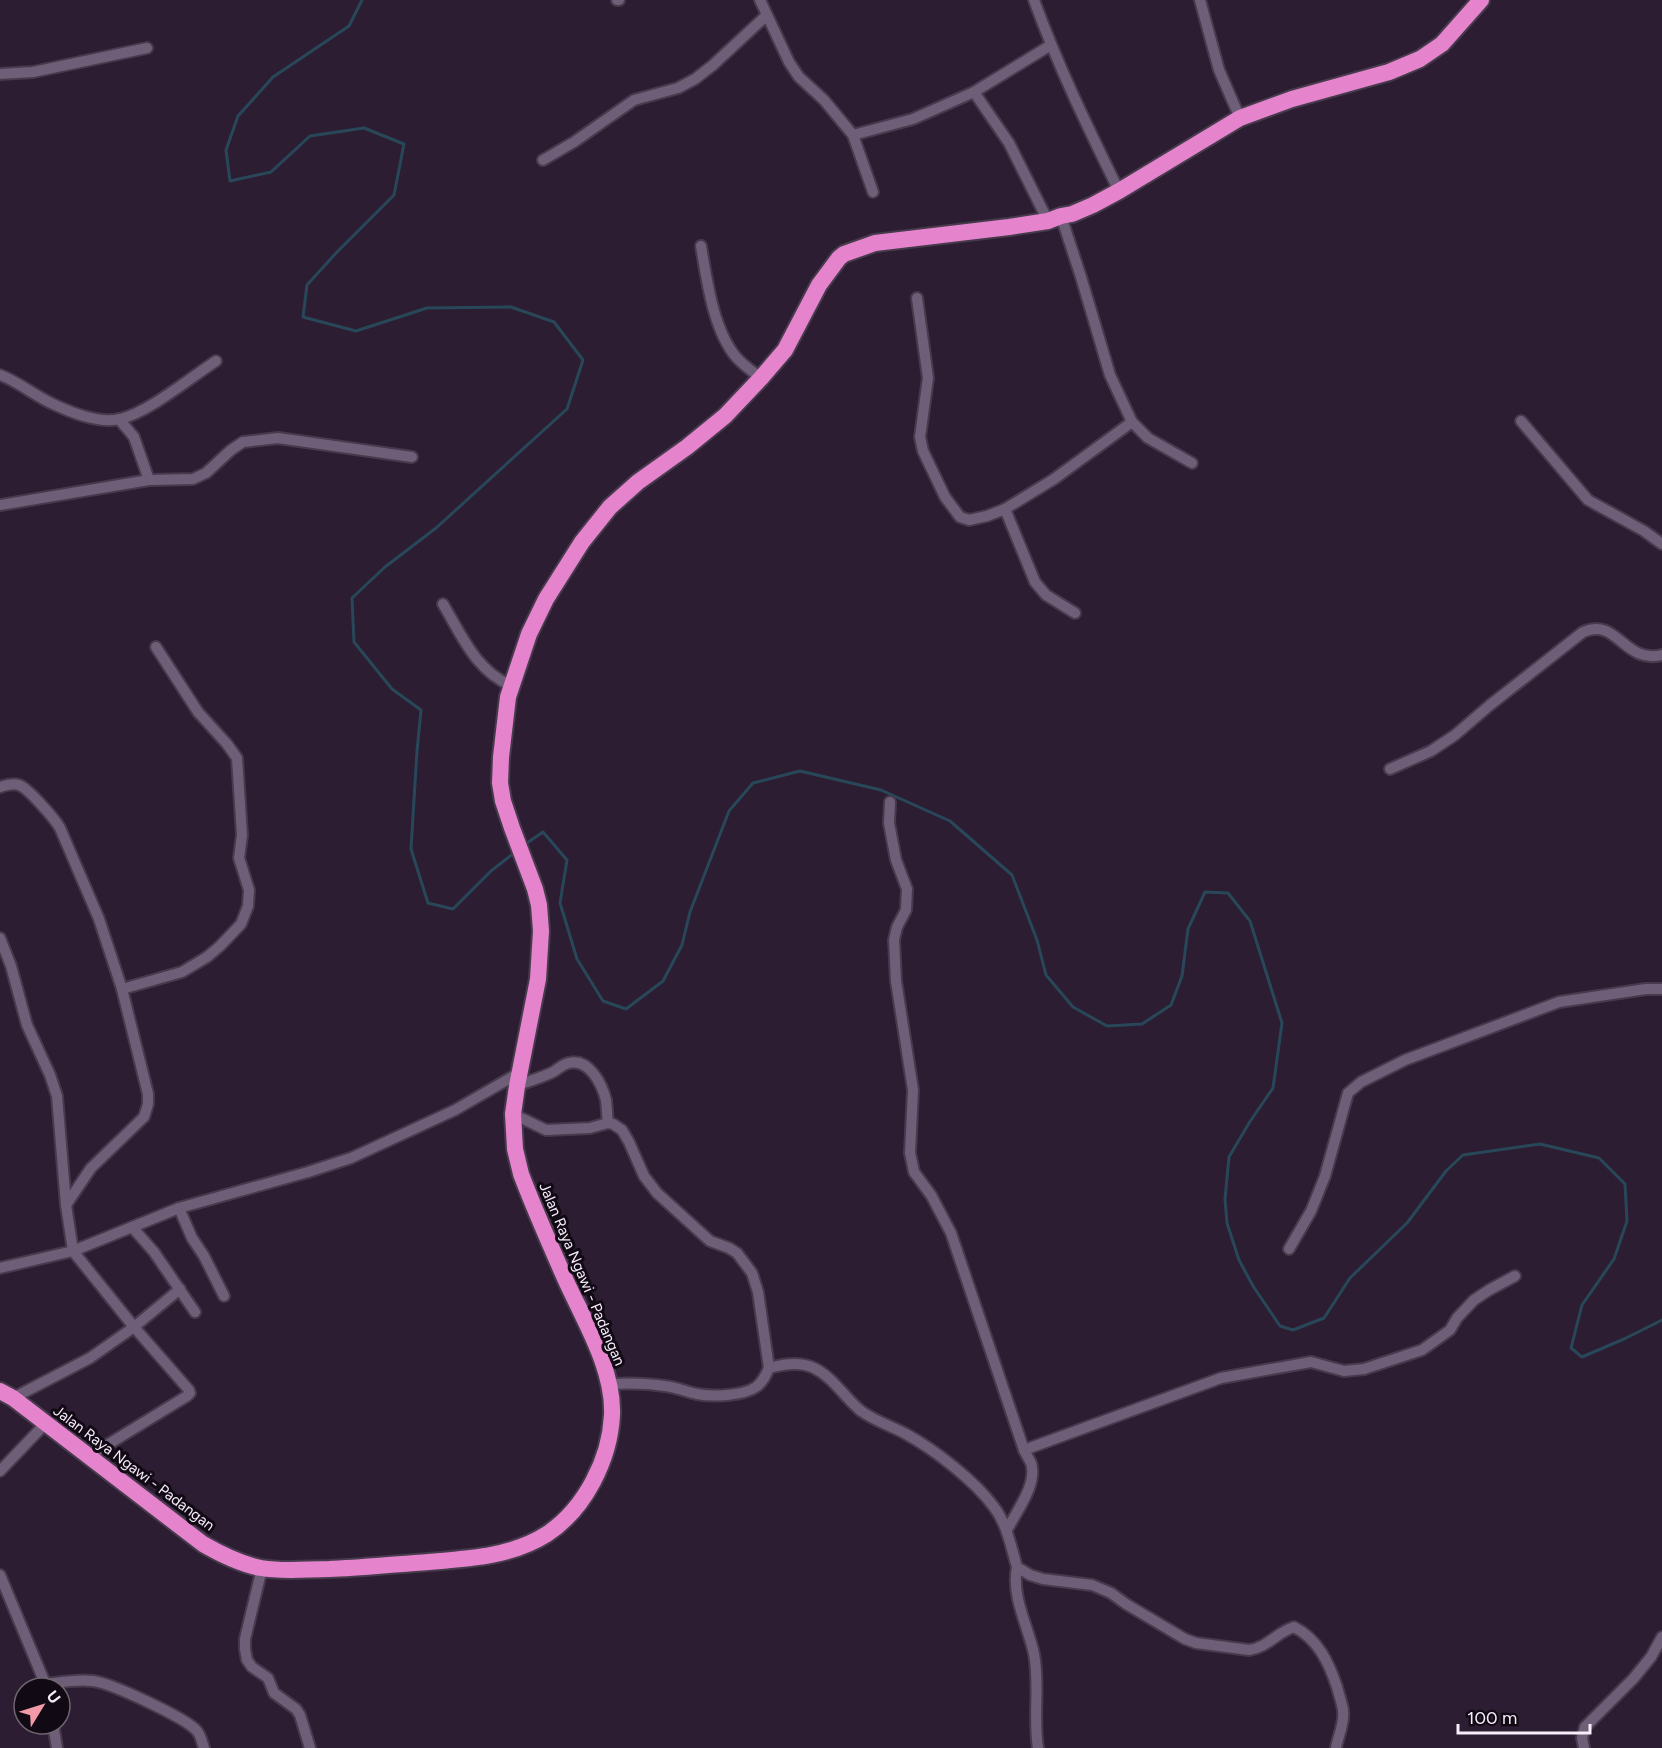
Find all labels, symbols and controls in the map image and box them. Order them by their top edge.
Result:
street label: Jalan Raya Ngawi - Padangan [535,1180,629,1368]
street label: Jalan Raya Ngawi - Padangan [50,1402,218,1534]
north arrow [12,1676,72,1736]
text: U [42,1687,64,1707]
scale bar [1458,1697,1590,1735]
text: 100 m [1467,1707,1517,1729]

